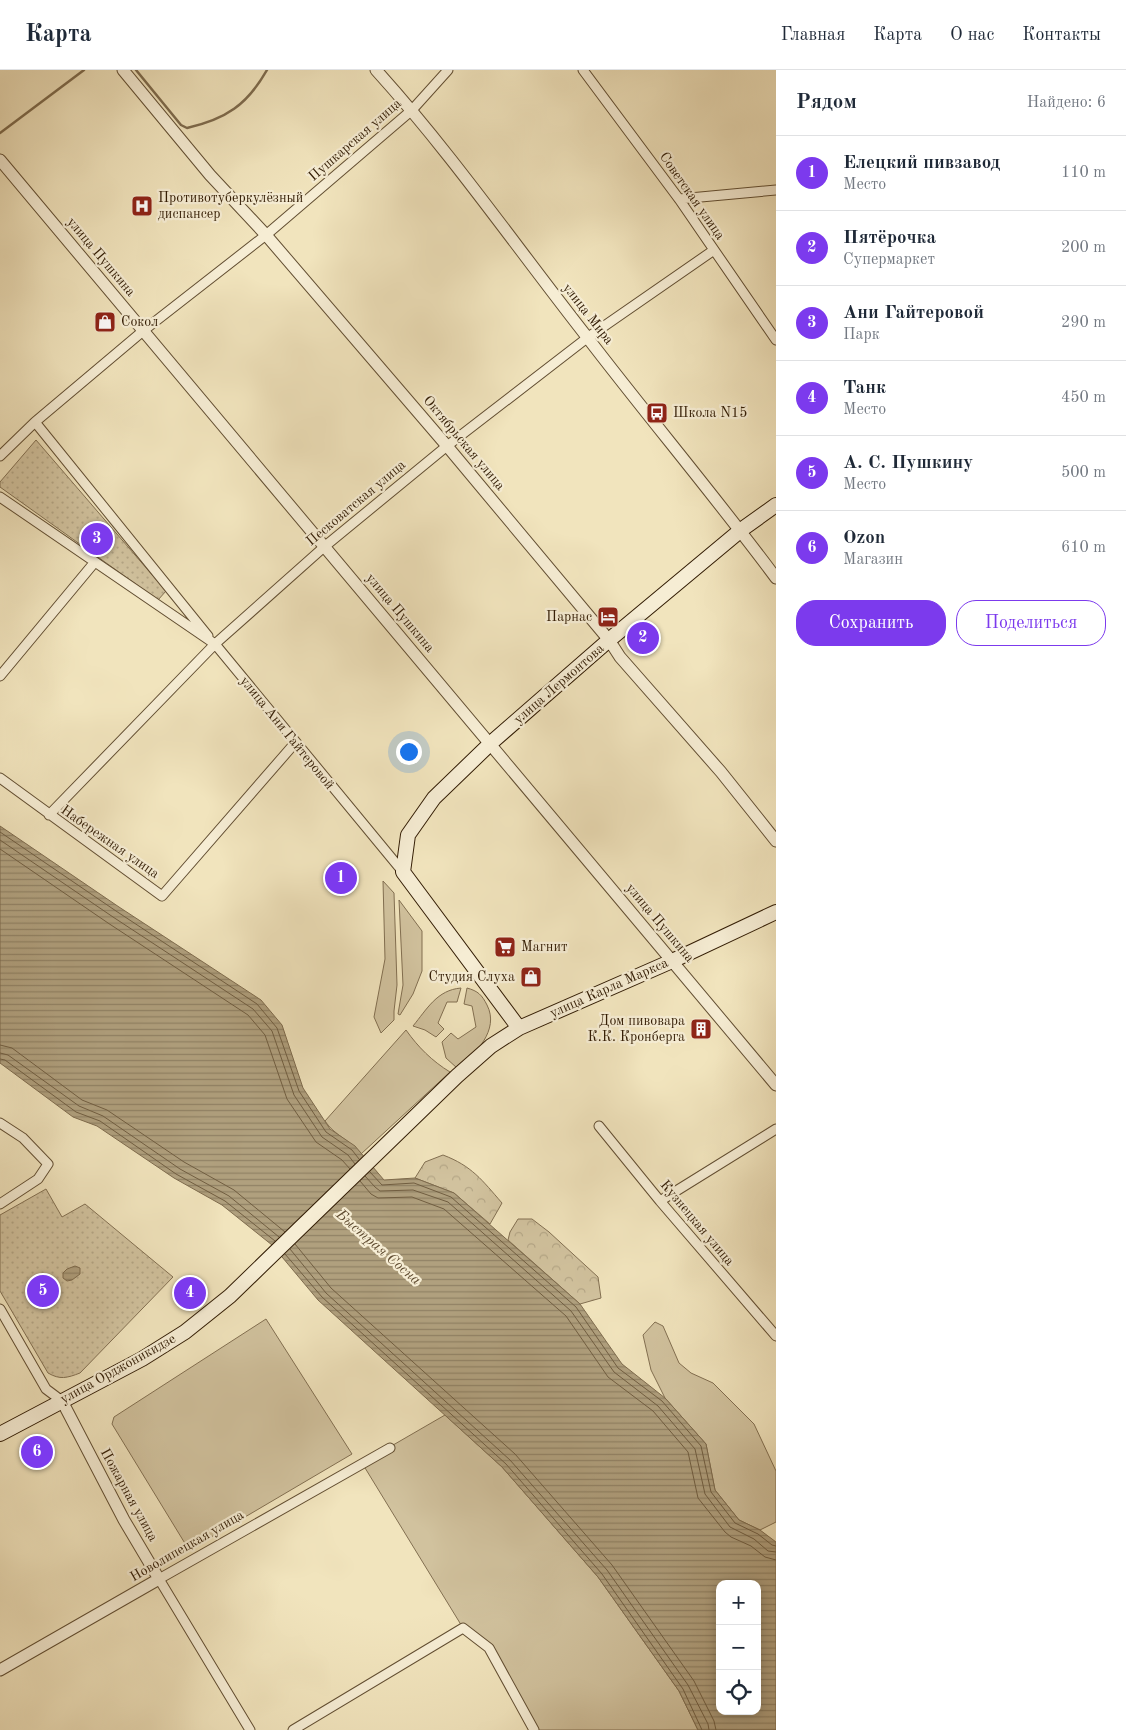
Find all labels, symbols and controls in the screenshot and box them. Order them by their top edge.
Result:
text: Карта [25,23,92,47]
text: Главная [781,26,845,44]
text: Карта [873,26,922,44]
text: О нас [950,26,994,44]
text: Контакты [1022,26,1101,44]
text: Рядом [796,92,857,113]
text: Найдено: 6 [1027,95,1106,111]
street label: Пушкарская улица [306,96,404,184]
street label: Советская улица [657,150,727,242]
text: Елецкий пивзавод [843,154,1000,173]
text: 1 [807,165,817,181]
text: 110 m [1061,165,1106,181]
text: Место [843,177,886,193]
place label: Противотуберкулёзный диспансер [158,191,303,221]
hospital icon: Противотуберкулёзный диспансер [130,194,154,218]
street label: улица Пушкина [64,215,138,299]
text: Пятёрочка [843,229,936,248]
text: 2 [807,240,817,256]
text: 200 m [1061,240,1106,256]
text: Супермаркет [843,252,935,268]
street label: улица Мира [560,281,616,347]
text: Ани Гайтеровой [843,304,984,323]
shop icon: Сокол [93,310,117,334]
place label: Сокол [121,315,158,329]
text: 3 [807,315,817,331]
text: 290 m [1061,315,1106,331]
text: Парк [843,327,880,343]
text: Танк [843,379,886,398]
text: 4 [807,390,817,406]
text: 450 m [1061,390,1106,406]
street label: Октябрьская улица [421,393,507,493]
bus stop icon: Школа N15 [645,401,669,425]
text: Место [843,402,886,418]
place label: Школа N15 [673,406,747,420]
text: А. С. Пушкину [843,454,973,473]
street label: Песковатская улица [304,457,408,548]
text: 5 [807,465,817,481]
text: 500 m [1061,465,1106,481]
text: Место [843,477,886,493]
pin: 3 [81,520,113,558]
text: Ozon [843,529,885,548]
text: 6 [807,540,817,556]
text: 610 m [1061,540,1106,556]
text: Магазин [843,552,903,568]
street label: улица Пушкина [363,571,437,655]
button: Сохранить [796,600,946,646]
button: Поделиться [956,600,1106,646]
hotel icon: Парнас [596,605,620,629]
place label: Парнас [546,610,592,624]
pin: 2 [627,619,659,657]
street label: улица Лермонтова [511,641,607,727]
street label: улица Ани Гайтеровой [237,674,337,792]
your location [396,739,422,765]
street label: Набережная улица [58,803,162,881]
pin: 1 [325,859,357,897]
street label: улица Пушкина [623,881,697,965]
supermarket icon: Магнит [493,935,517,959]
place label: Магнит [521,940,568,954]
street label: улица Карла Маркса [548,956,670,1020]
shop icon: Студия Слуха [519,965,543,989]
place label: Студия Слуха [429,970,515,984]
place label: Дом пивовара К.К. Кронберга [588,1014,685,1044]
building icon: Дом пивовара К.К. Кронберга [689,1017,713,1041]
street label: Кузнецкая улица [657,1178,737,1268]
water label: Быстрая Сосна [332,1207,423,1289]
pin: 5 [27,1272,59,1310]
pin: 4 [174,1274,206,1312]
street label: улица Орджоникидзе [58,1332,178,1406]
pin: 6 [21,1433,53,1471]
street label: Пожарная улица [98,1446,160,1544]
street label: Новолипецкая улица [128,1508,246,1584]
map controls [716,1580,761,1715]
button: + [716,1580,761,1625]
button: − [716,1625,761,1670]
button: locate [716,1670,761,1715]

